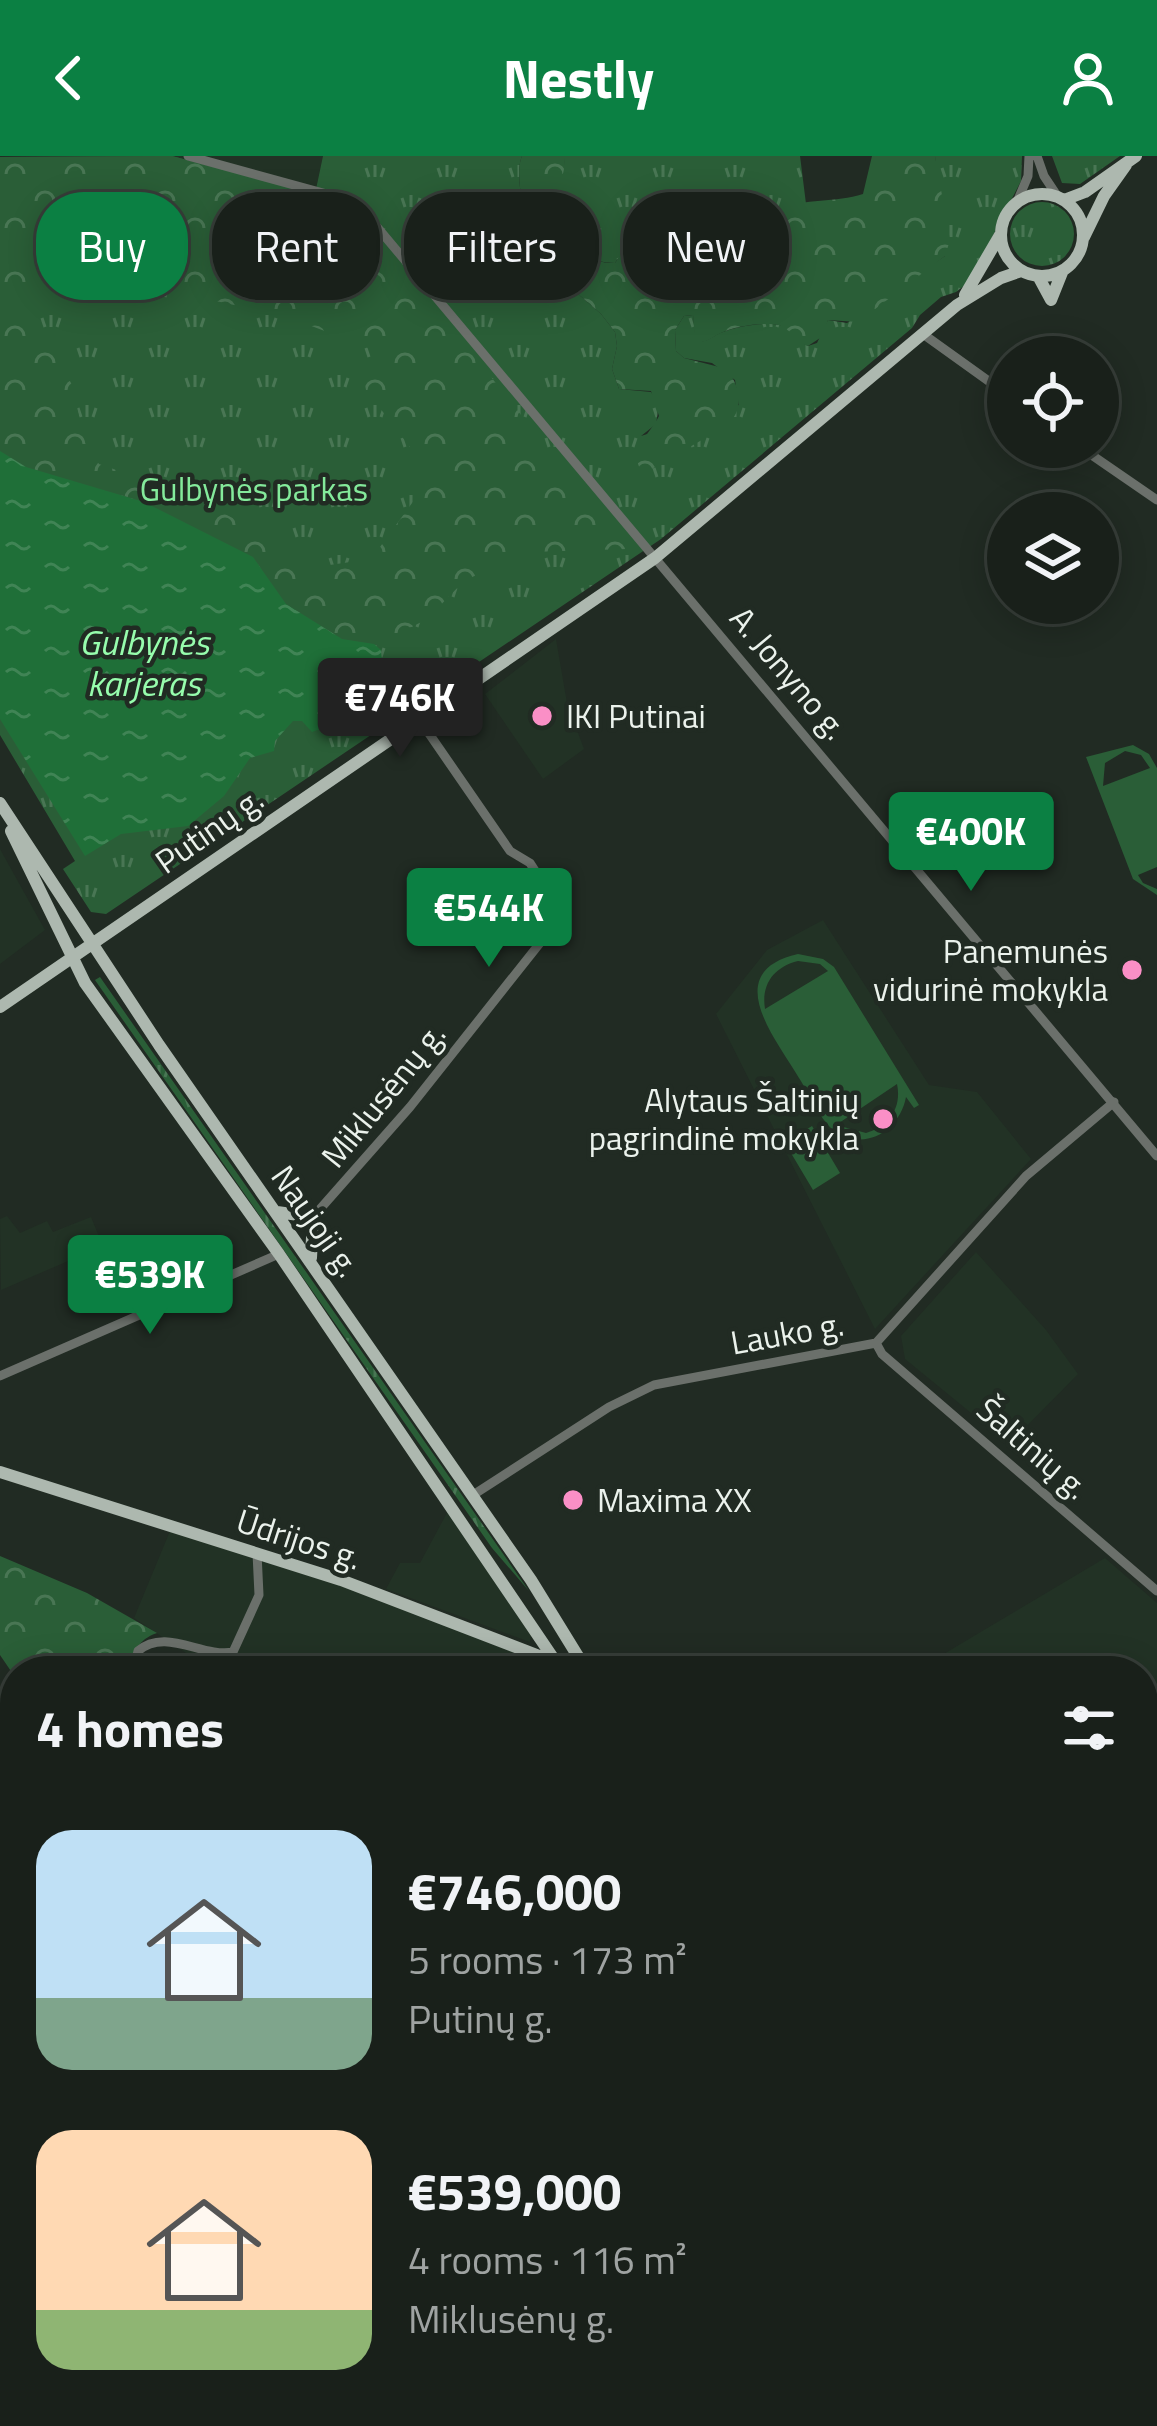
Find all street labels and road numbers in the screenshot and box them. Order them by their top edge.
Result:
street label: A. Jonyno g. [718,595,860,751]
street label: Putinų g. [144,774,274,886]
street label: Miklusėnų g. [309,1011,457,1179]
street label: Naujoji g. [259,1155,373,1287]
street label: Lauko g. [727,1298,847,1368]
street label: Šaltinių g. [966,1385,1100,1511]
street label: Ūdrijos g. [230,1495,368,1583]

